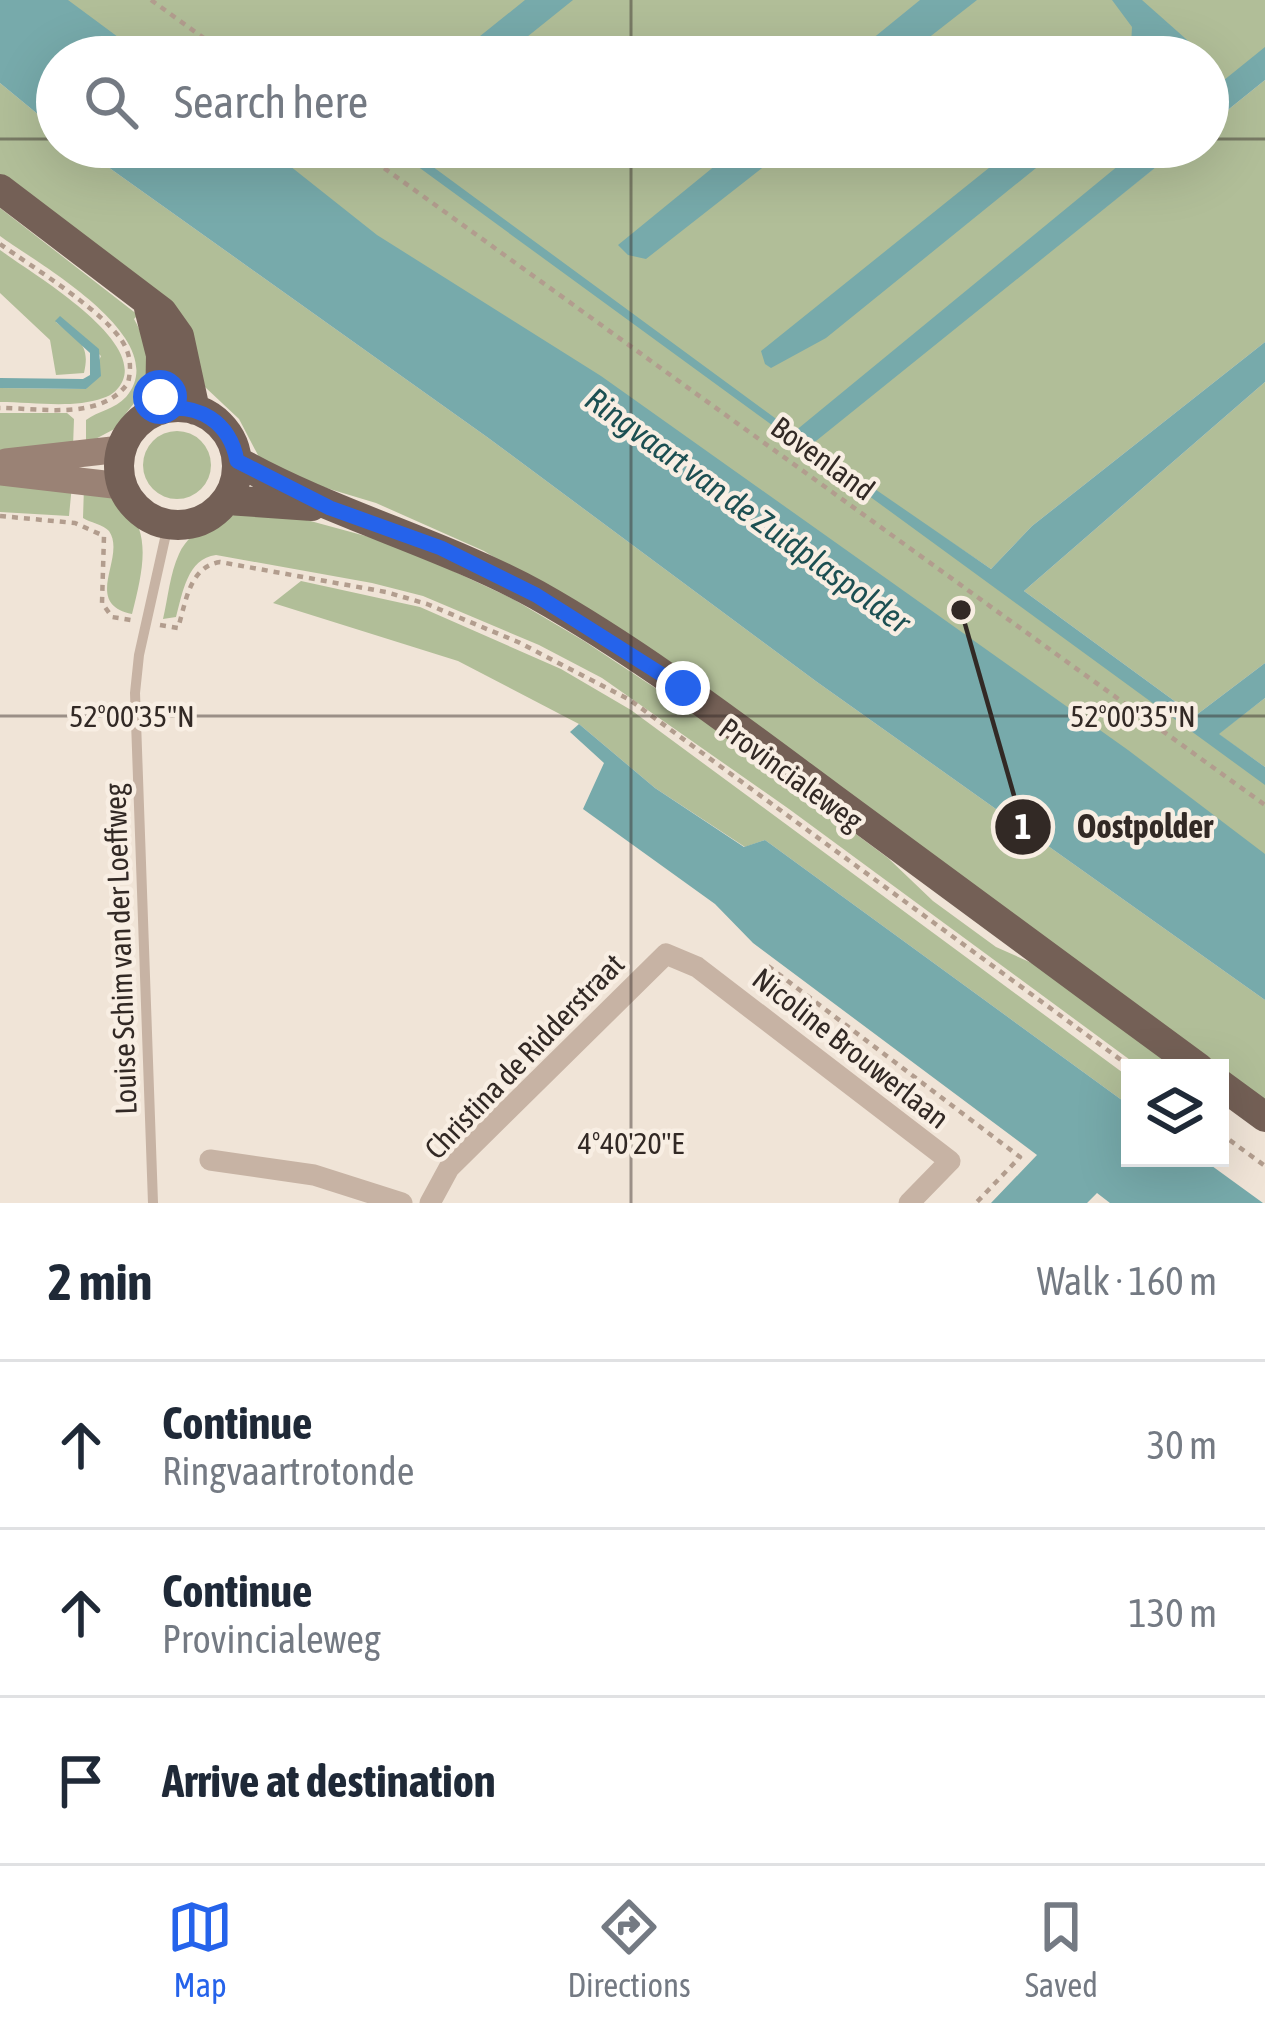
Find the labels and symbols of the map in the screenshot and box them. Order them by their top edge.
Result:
route start [133,370,187,424]
water label: Ringvaart van de Zuidplaspolder [578,379,919,641]
street label: Bovenland [765,409,881,507]
route end [656,661,710,715]
text: 52°00'35"N [69,699,195,733]
text: 52°00'35"N [1070,699,1196,733]
street label: Provincialeweg [713,711,869,837]
street label: Louise Schim van der Loeffweg [97,783,143,1115]
callout: Oostpolder [993,792,1237,861]
text: 1 [1015,805,1031,847]
text: Oostpolder [1077,807,1214,845]
street label: Christina de Ridderstraat [418,947,630,1165]
street label: Nicoline Brouwerlaan [746,961,956,1135]
text: 4°40'20"E [578,1126,684,1160]

